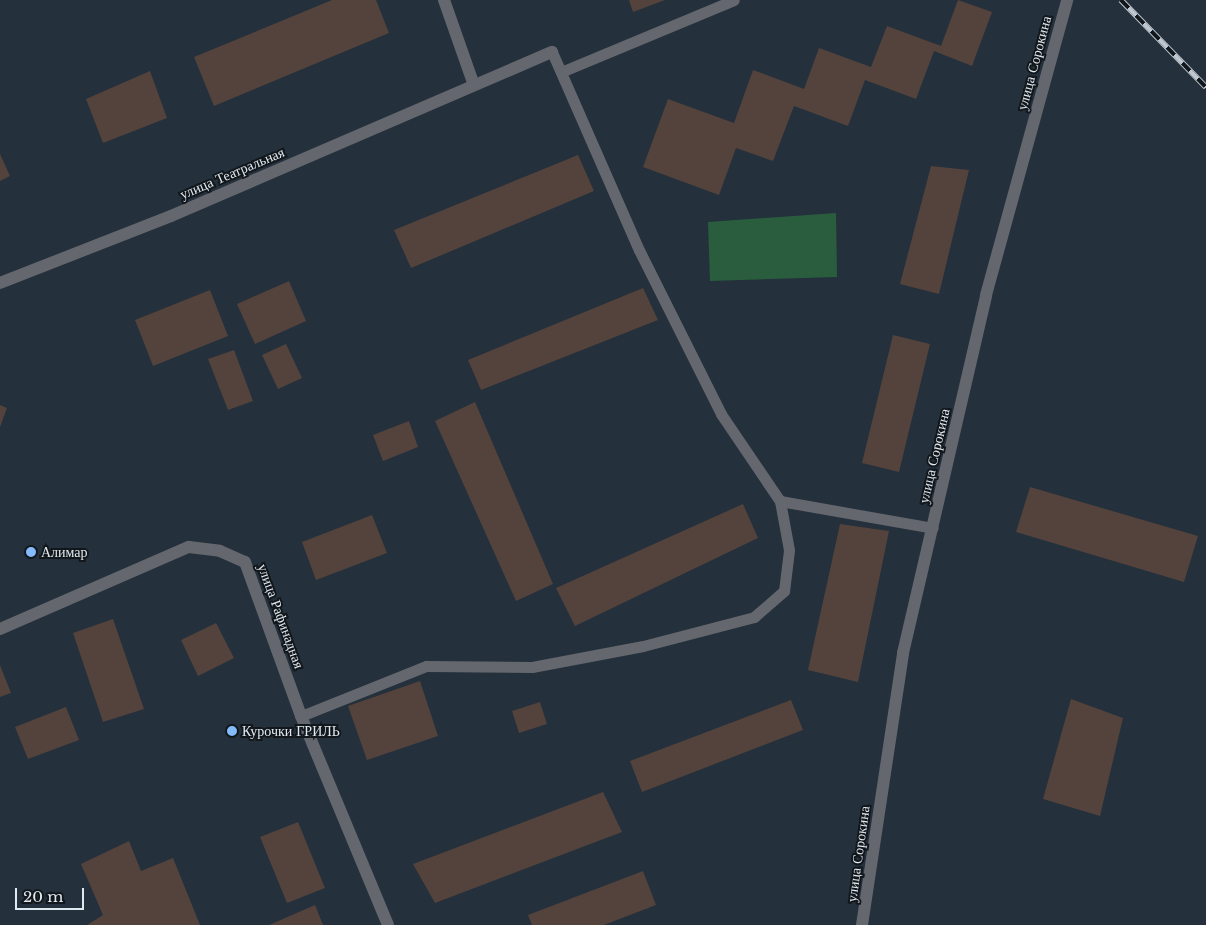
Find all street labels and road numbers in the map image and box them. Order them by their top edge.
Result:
street label: улица Сорокина [1013,14,1055,112]
street label: улица Театральная [177,143,287,203]
street label: улица Сорокина [915,407,953,505]
street label: улица Рафинадная [254,561,308,671]
street label: улица Сорокина [843,805,873,903]

